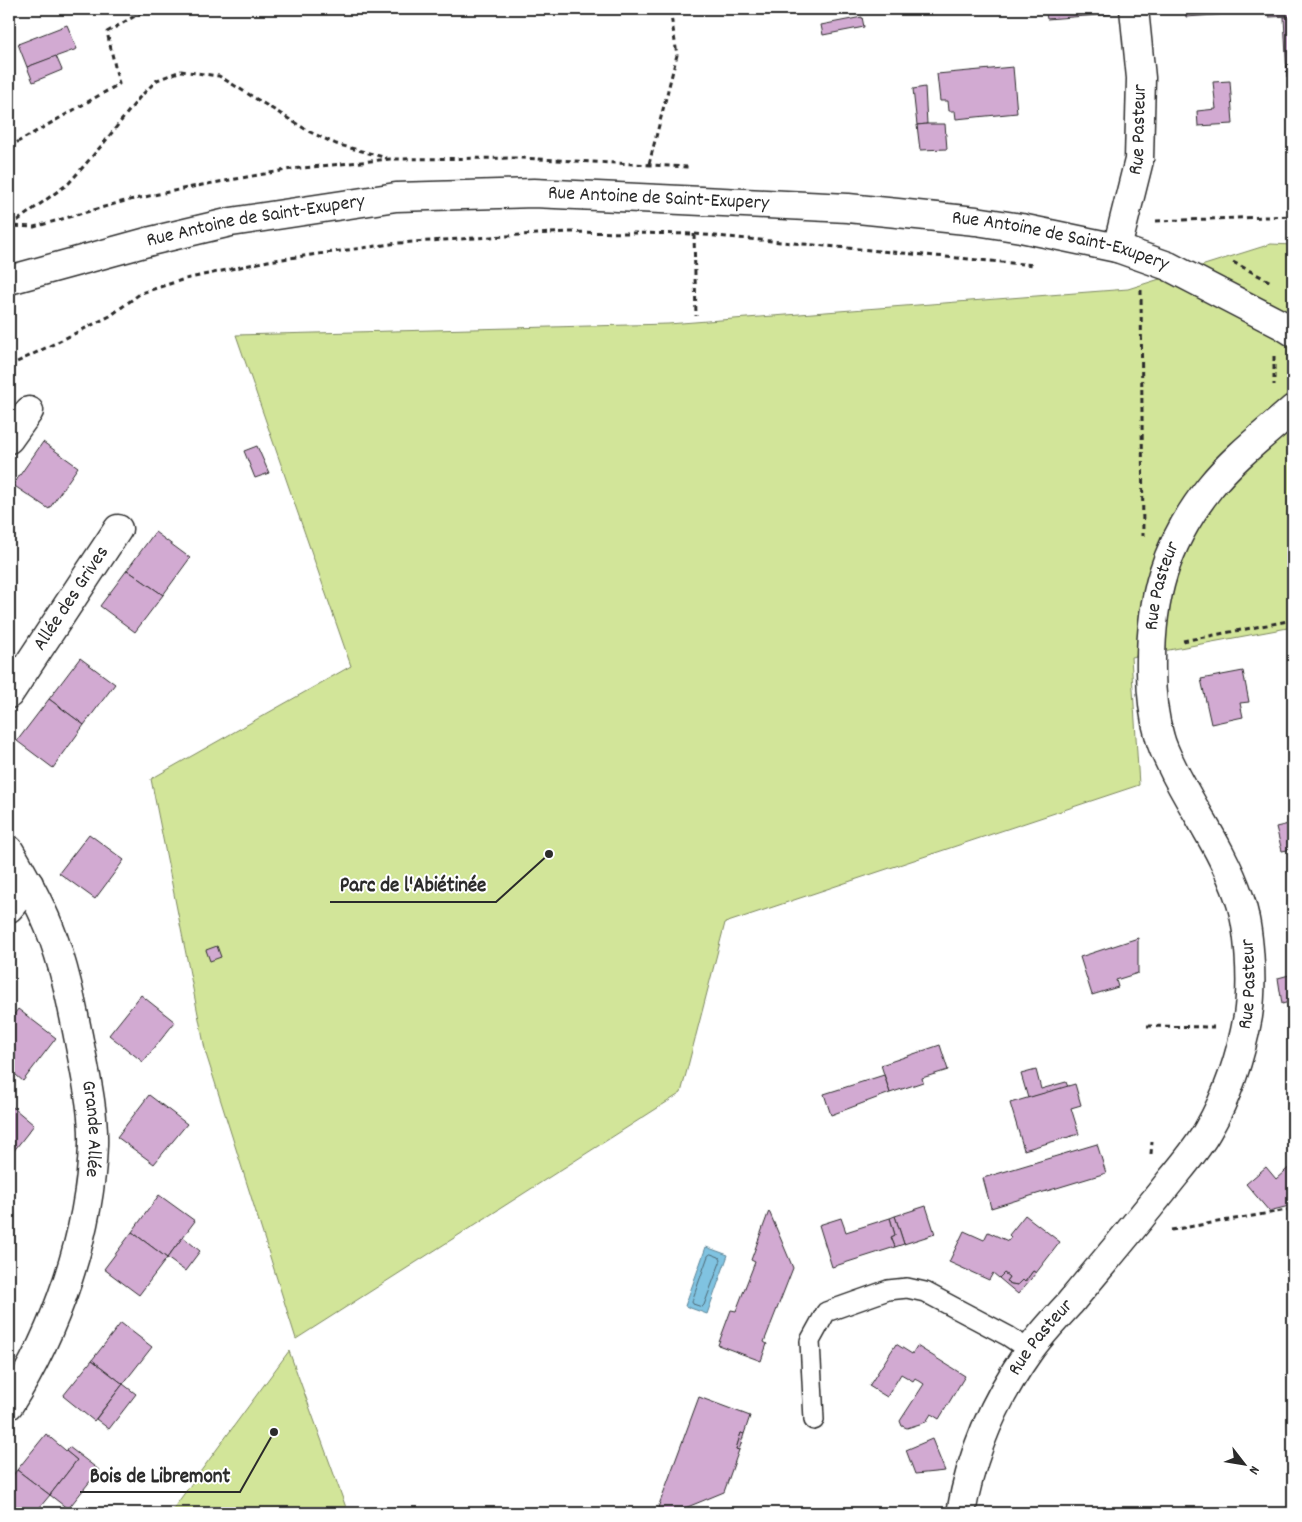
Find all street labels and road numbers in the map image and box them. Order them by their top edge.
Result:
street label: Rue Pasteur [1122,83,1155,178]
street label: Rue Antoine de Saint-Exupery [547,180,771,218]
street label: Rue Antoine de Saint-Exupery [144,188,368,256]
street label: Rue Antoine de Saint-Exupery [951,205,1173,279]
street label: Rue Pasteur [1138,537,1188,632]
street label: Allée des Grives [27,541,117,657]
street label: Rue Pasteur [1232,937,1264,1032]
street label: Grande Allée [73,1078,107,1179]
street label: Rue Pasteur [1002,1293,1081,1381]

